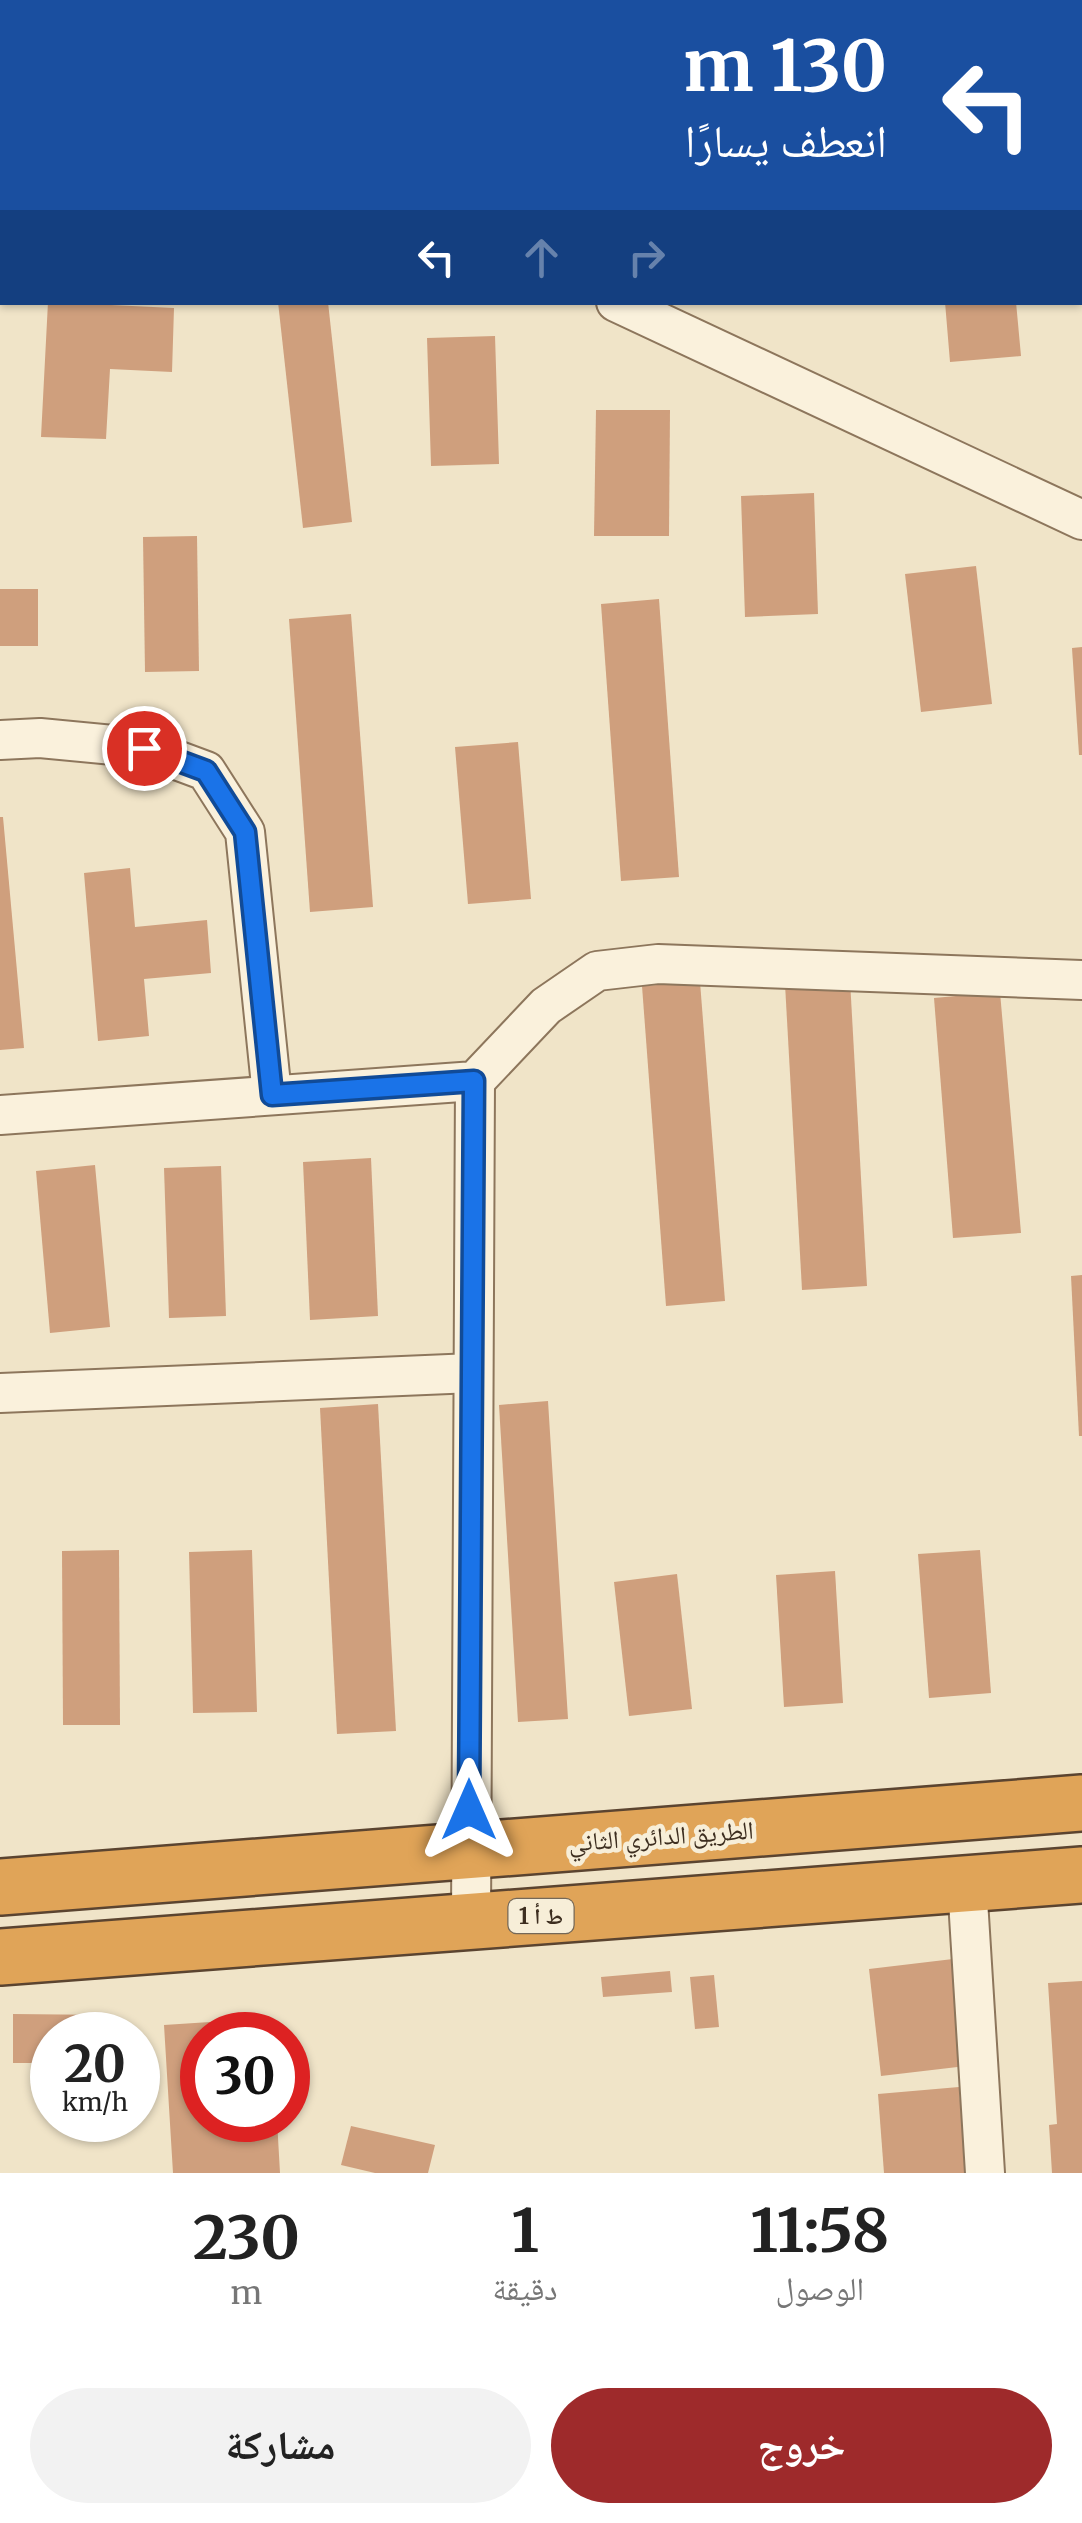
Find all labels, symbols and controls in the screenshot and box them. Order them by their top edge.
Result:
text: 130 m [683,22,887,110]
icon: left [922,40,1052,170]
text: انعطف يسارًا [685,113,887,169]
icon: left [409,230,464,285]
icon: ahead [514,230,569,285]
icon: right [619,230,674,285]
pin [102,706,187,791]
icon: arrive [117,721,172,776]
position arrow [417,1758,521,1862]
street label: الطريق الدائري الثاني [567,1814,755,1863]
road number: ط أ 1 [508,1899,574,1933]
speed limit sign: 30 [180,2012,310,2142]
text: 20 [64,2033,126,2096]
text: km/h [62,2086,128,2118]
text: 1 [511,2193,539,2268]
text: 11:58 [750,2193,889,2268]
text: 230 [193,2200,300,2275]
text: دقيقة [493,2269,558,2309]
text: الوصول [776,2269,864,2309]
text: m [230,2273,262,2313]
button: مشاركة [30,2388,531,2503]
button: خروج [551,2388,1052,2503]

